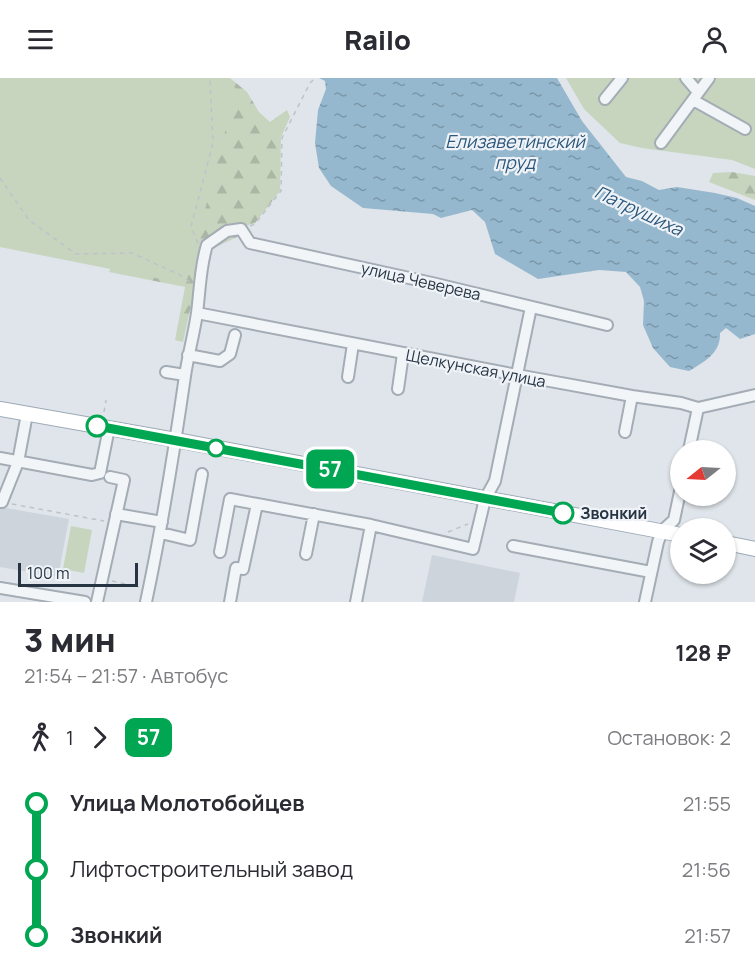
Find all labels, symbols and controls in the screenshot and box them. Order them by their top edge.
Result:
text: Railo [344,21,411,58]
icon: menu [24,23,57,56]
icon: person [698,23,731,56]
water label: Елизаветинский пруд [445,129,586,174]
water label: Патрушиха [591,179,688,241]
street label: улица Чеверева [359,257,483,305]
street label: Щелкунская улица [404,344,548,392]
unlabelled marker [86,415,108,437]
unlabelled marker [207,439,225,457]
north arrow [670,440,736,506]
map controls [670,440,736,584]
line badge: 57 [303,450,357,488]
text: 57 [318,455,342,483]
marker: Звонкий [552,502,574,524]
place label: Звонкий [580,502,647,524]
button: layers [670,518,736,584]
scale bar [18,560,138,588]
text: 100 m [27,562,70,584]
text: 3 мин [24,617,116,662]
text: 128 ₽ [675,638,731,668]
text: 21:54 – 21:57 · Автобус [24,662,228,689]
icon: walk [24,721,57,754]
icon: forward [83,721,116,754]
text: 57 [137,723,160,751]
text: 1 [66,724,74,751]
text: Остановок: 2 [607,724,731,751]
text: Улица Молотобойцев [70,788,305,818]
text: 21:55 [683,790,731,817]
text: Лифтостроительный завод [70,854,353,884]
text: 21:56 [682,856,731,883]
text: Звонкий [70,920,162,950]
text: 21:57 [684,922,731,949]

